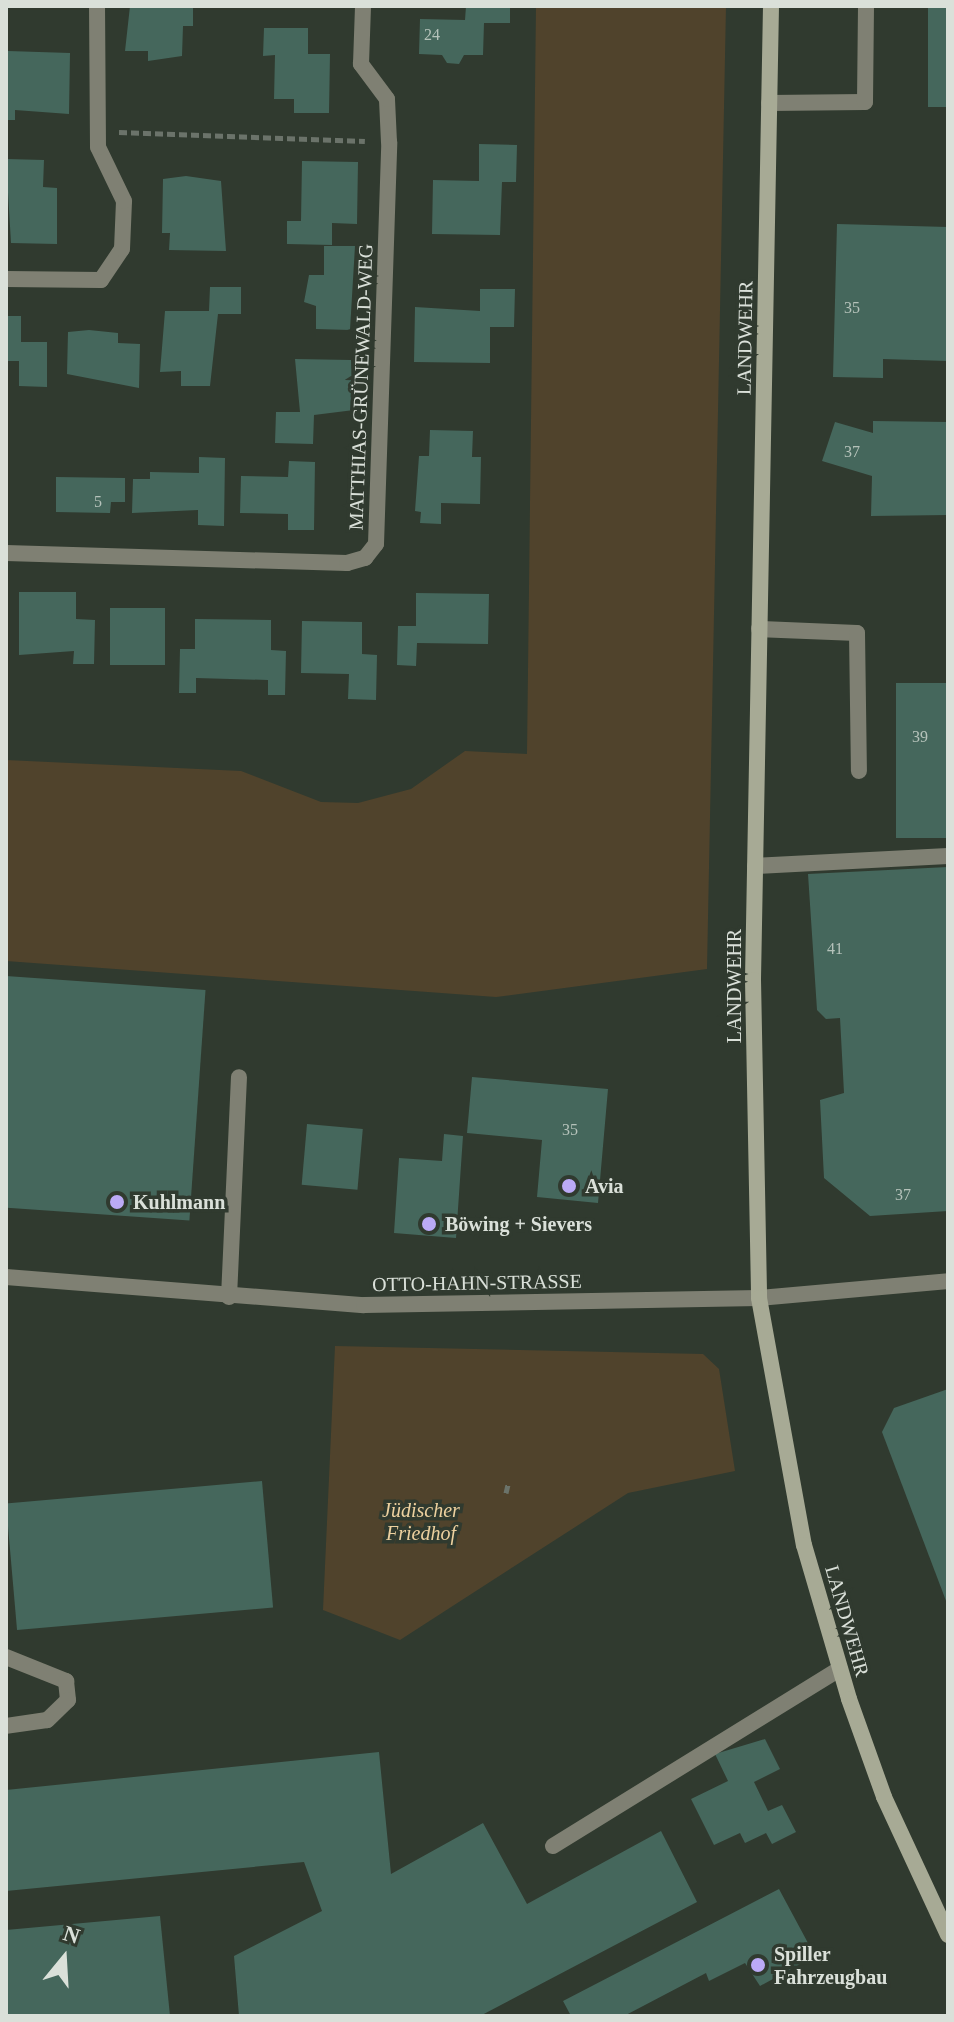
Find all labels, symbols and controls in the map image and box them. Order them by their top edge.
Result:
house number: 24 [424,25,440,45]
street label: MATTHIAS-GRÜNEWALD-WEG [344,243,378,531]
street label: LANDWEHR [732,281,758,395]
house number: 35 [844,298,860,318]
house number: 37 [844,442,860,462]
house number: 5 [94,492,102,512]
house number: 39 [912,727,928,747]
street label: LANDWEHR [722,929,746,1043]
house number: 41 [827,939,843,959]
house number: 35 [562,1120,578,1140]
place label: Avia [585,1174,624,1198]
marker: Avia [560,1177,578,1195]
house number: 37 [895,1185,911,1205]
place label: Kuhlmann [133,1190,225,1214]
marker: Kuhlmann [108,1193,126,1211]
place label: Böwing + Sievers [445,1212,592,1236]
marker: Böwing + Sievers [420,1215,438,1233]
street label: OTTO-HAHN-STRASSE [372,1269,582,1297]
park label: Jüdischer Friedhof [382,1498,460,1545]
street label: LANDWEHR [820,1563,874,1679]
north arrow [24,1918,104,1998]
text: N [60,1920,83,1949]
place label: Spiller Fahrzeugbau [774,1942,887,1989]
marker: Spiller Fahrzeugbau [749,1956,767,1974]

